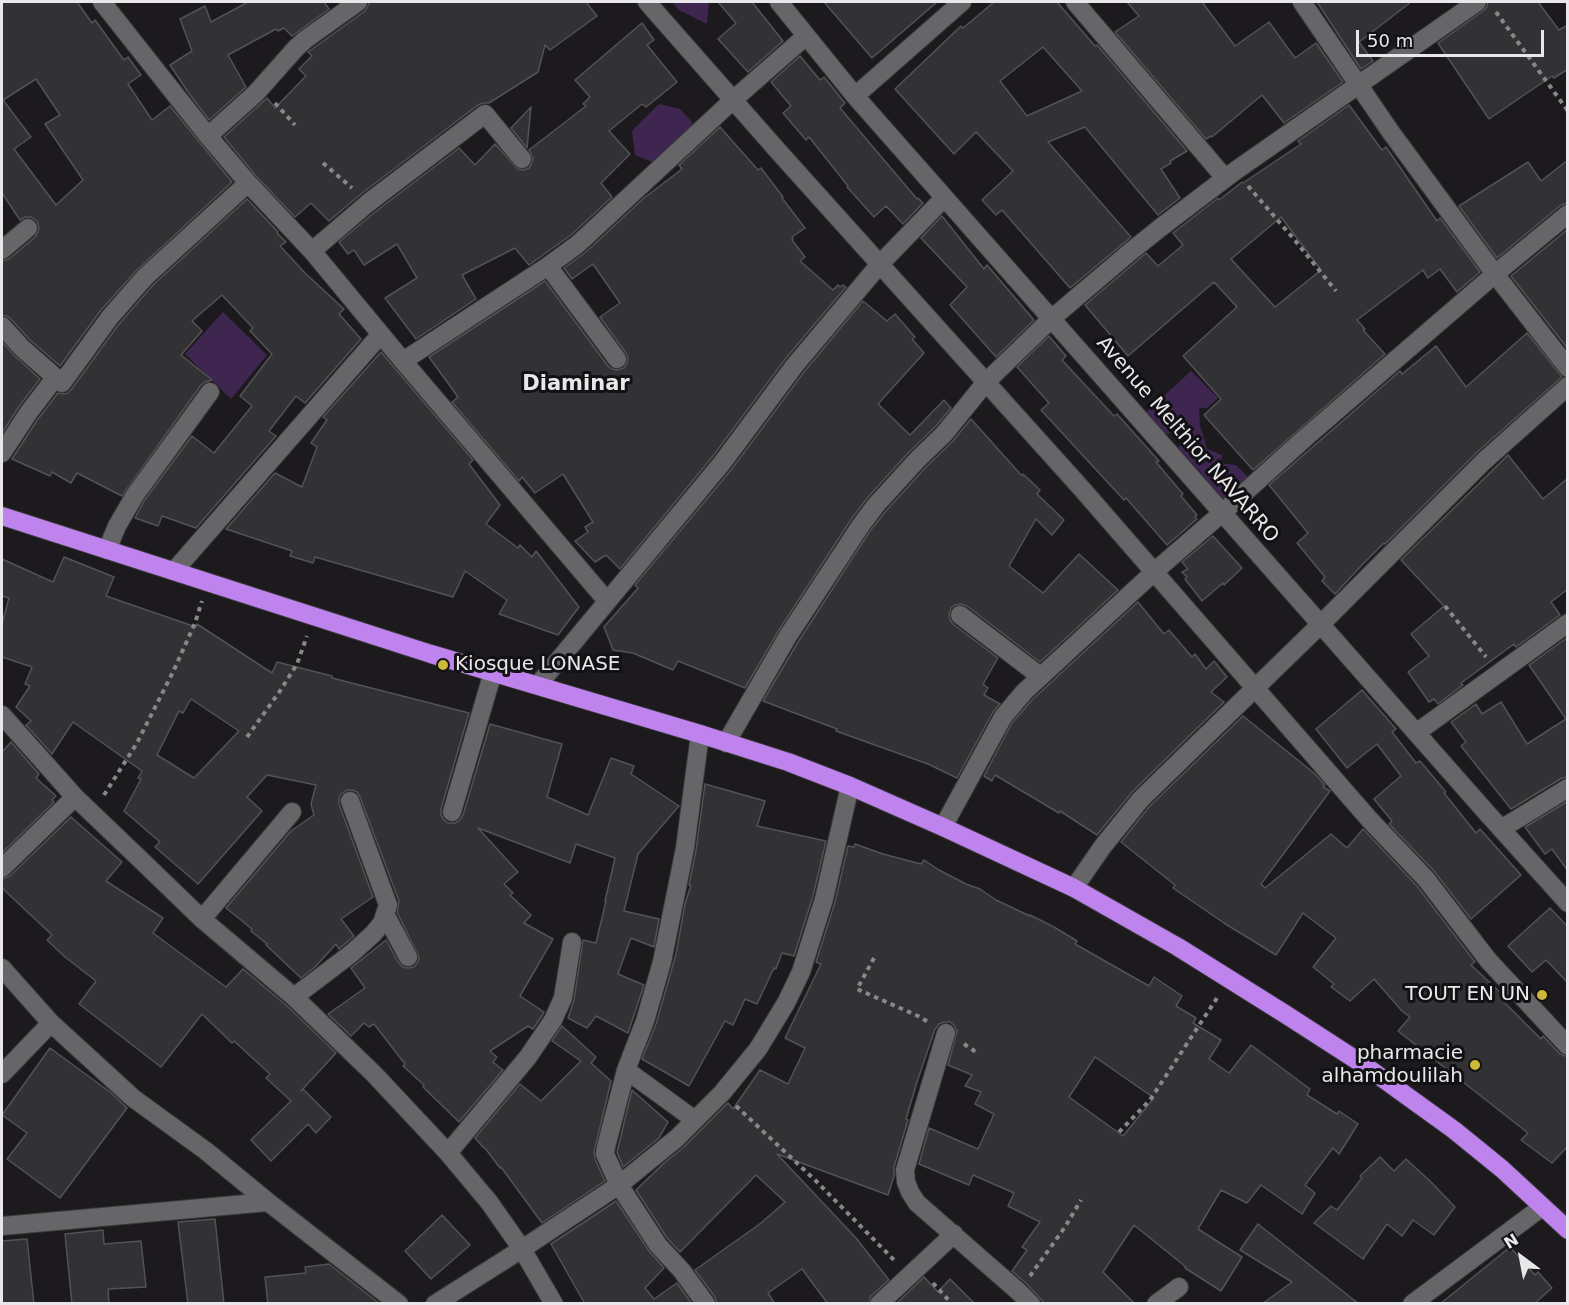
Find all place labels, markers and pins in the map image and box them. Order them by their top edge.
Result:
place label: Kiosque LONASE [455,653,621,677]
marker: Kiosque LONASE [436,658,450,672]
place label: TOUT EN UN [1405,983,1530,1007]
marker: TOUT EN UN [1535,988,1549,1002]
place label: pharmacie alhamdoulilah [1322,1042,1463,1089]
marker: pharmacie alhamdoulilah [1468,1058,1482,1072]

